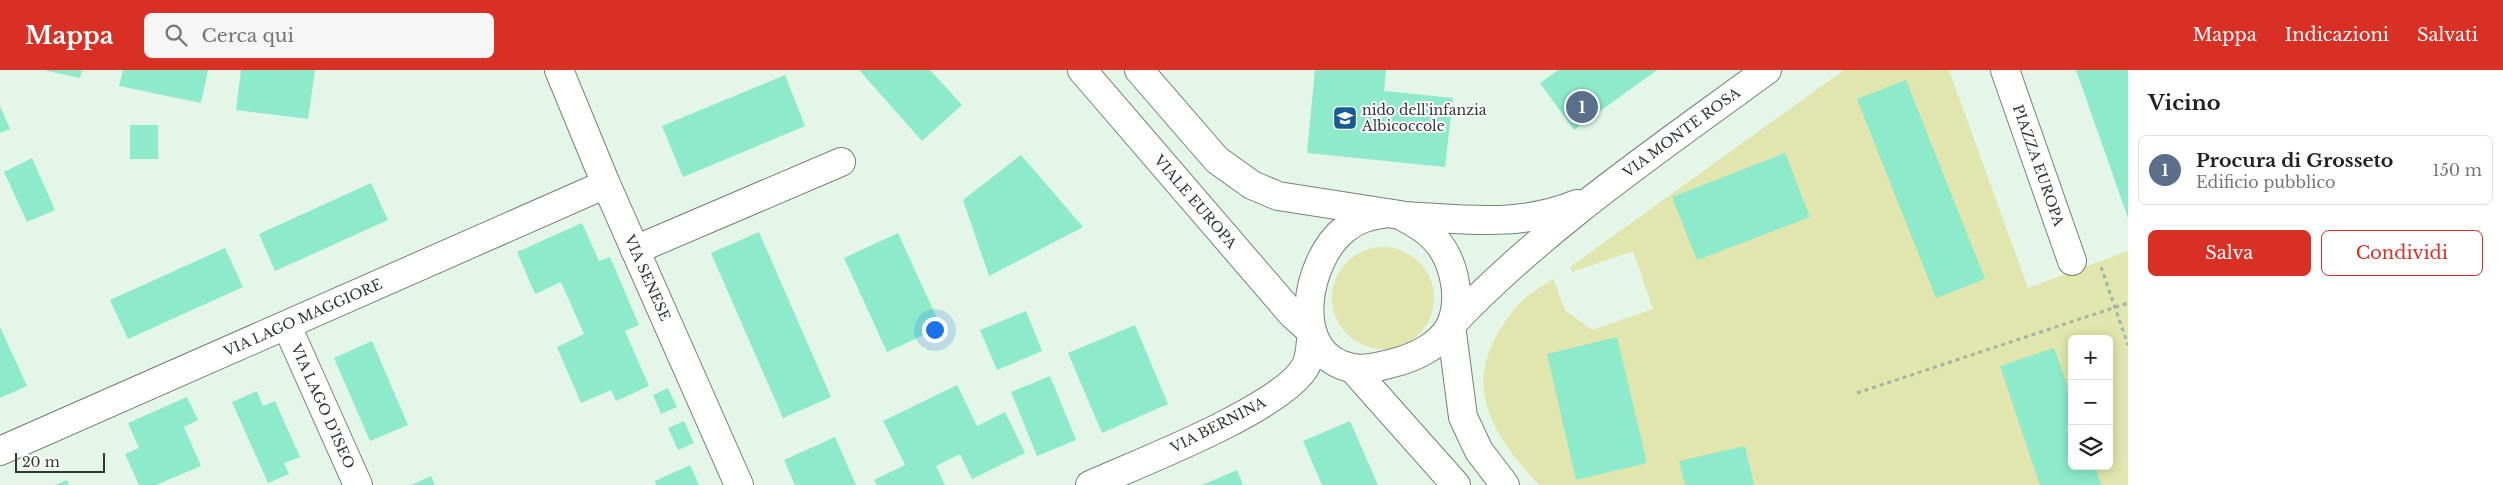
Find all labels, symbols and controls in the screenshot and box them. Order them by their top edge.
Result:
search box [144,13,494,58]
text: Mappa [25,21,114,50]
icon: search [162,21,190,49]
text: Cerca qui [202,24,294,47]
text: Mappa [2193,24,2257,46]
text: Indicazioni [2285,24,2389,46]
text: Salvati [2417,24,2478,46]
street label: VIA MONTE ROSA [1619,83,1744,182]
pin: 1 [1566,88,1598,126]
text: Vicino [2148,90,2221,116]
place label: nido dell'infanzia Albicoccole [1361,101,1487,135]
street label: PIAZZA EUROPA [2009,102,2068,229]
school or university icon: nido dell'infanzia Albicoccole [1332,105,1358,131]
text: Procura di Grosseto [2196,149,2393,172]
street label: VIALE EUROPA [1150,151,1241,253]
text: 1 [2162,160,2168,180]
text: 150 m [2433,160,2482,180]
text: Edificio pubblico [2196,172,2336,192]
button: Salva [2148,230,2311,276]
button: Condividi [2321,230,2483,276]
street label: VIA SENESE [620,231,674,324]
street label: VIA LAGO MAGGIORE [220,275,385,361]
your location [922,317,948,343]
map controls [2068,335,2113,470]
button: + [2068,335,2113,380]
street label: VIA LAGO D'ISEO [287,340,359,472]
button: − [2068,380,2113,425]
street label: VIA BERNINA [1166,393,1269,457]
button: layers [2068,425,2113,470]
scale bar [15,450,105,473]
text: 20 m [22,453,60,471]

